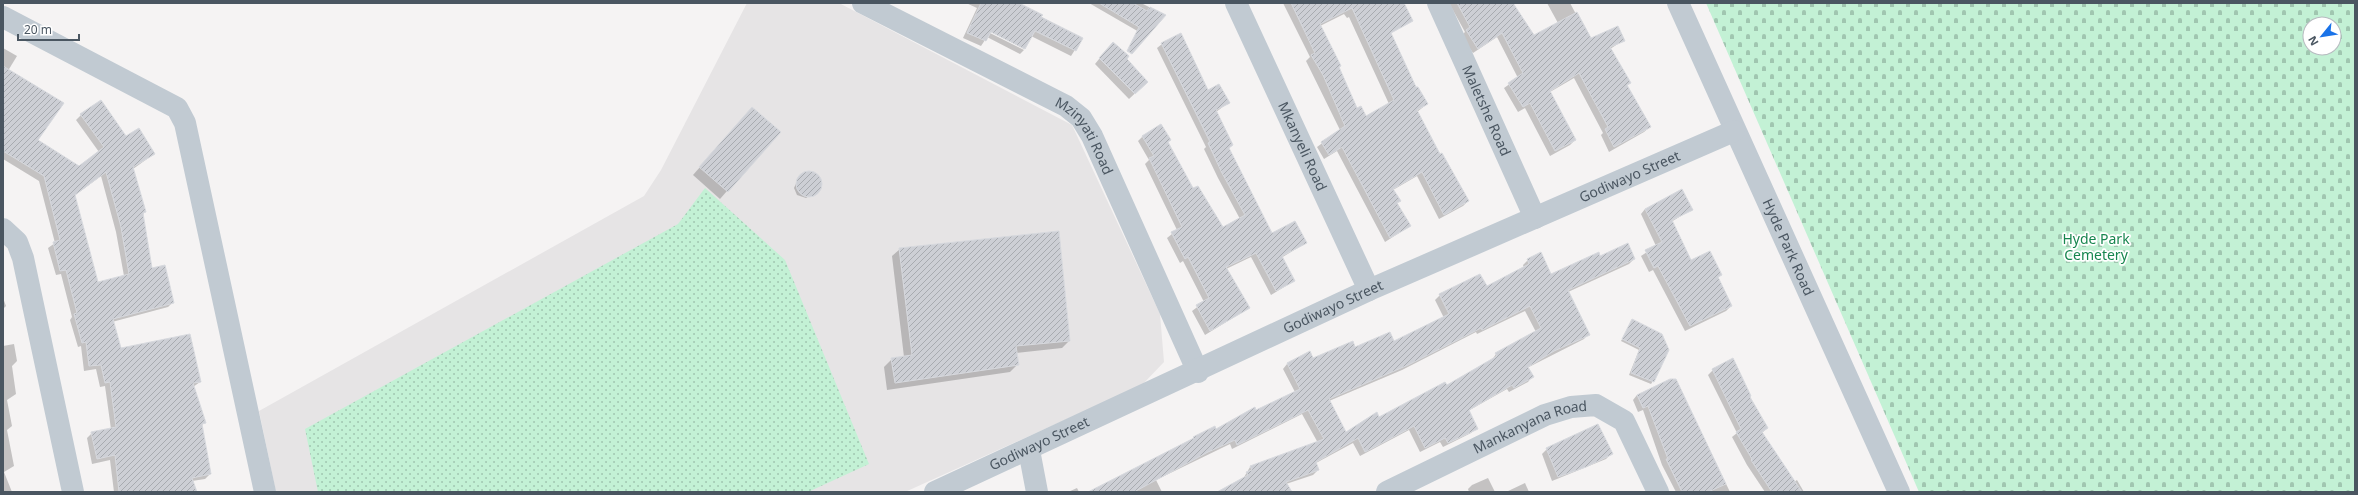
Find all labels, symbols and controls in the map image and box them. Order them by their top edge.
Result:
scale bar [18,16,79,42]
north arrow [2302,16,2342,56]
text: 20 m [24,21,52,38]
text: N [2304,34,2322,49]
street label: Maletshe Road [1458,62,1516,159]
street label: Mzinyati Road [1052,92,1118,177]
street label: Mkanyeli Road [1274,98,1332,194]
street label: Godiwayo Street [1576,146,1683,206]
street label: Hyde Park Road [1759,195,1819,299]
park label: Hyde Park Cemetery [2062,229,2130,264]
street label: Godiwayo Street [1280,275,1386,338]
street label: Mankanyana Road [1470,396,1588,458]
street label: Godiwayo Street [986,412,1092,474]

